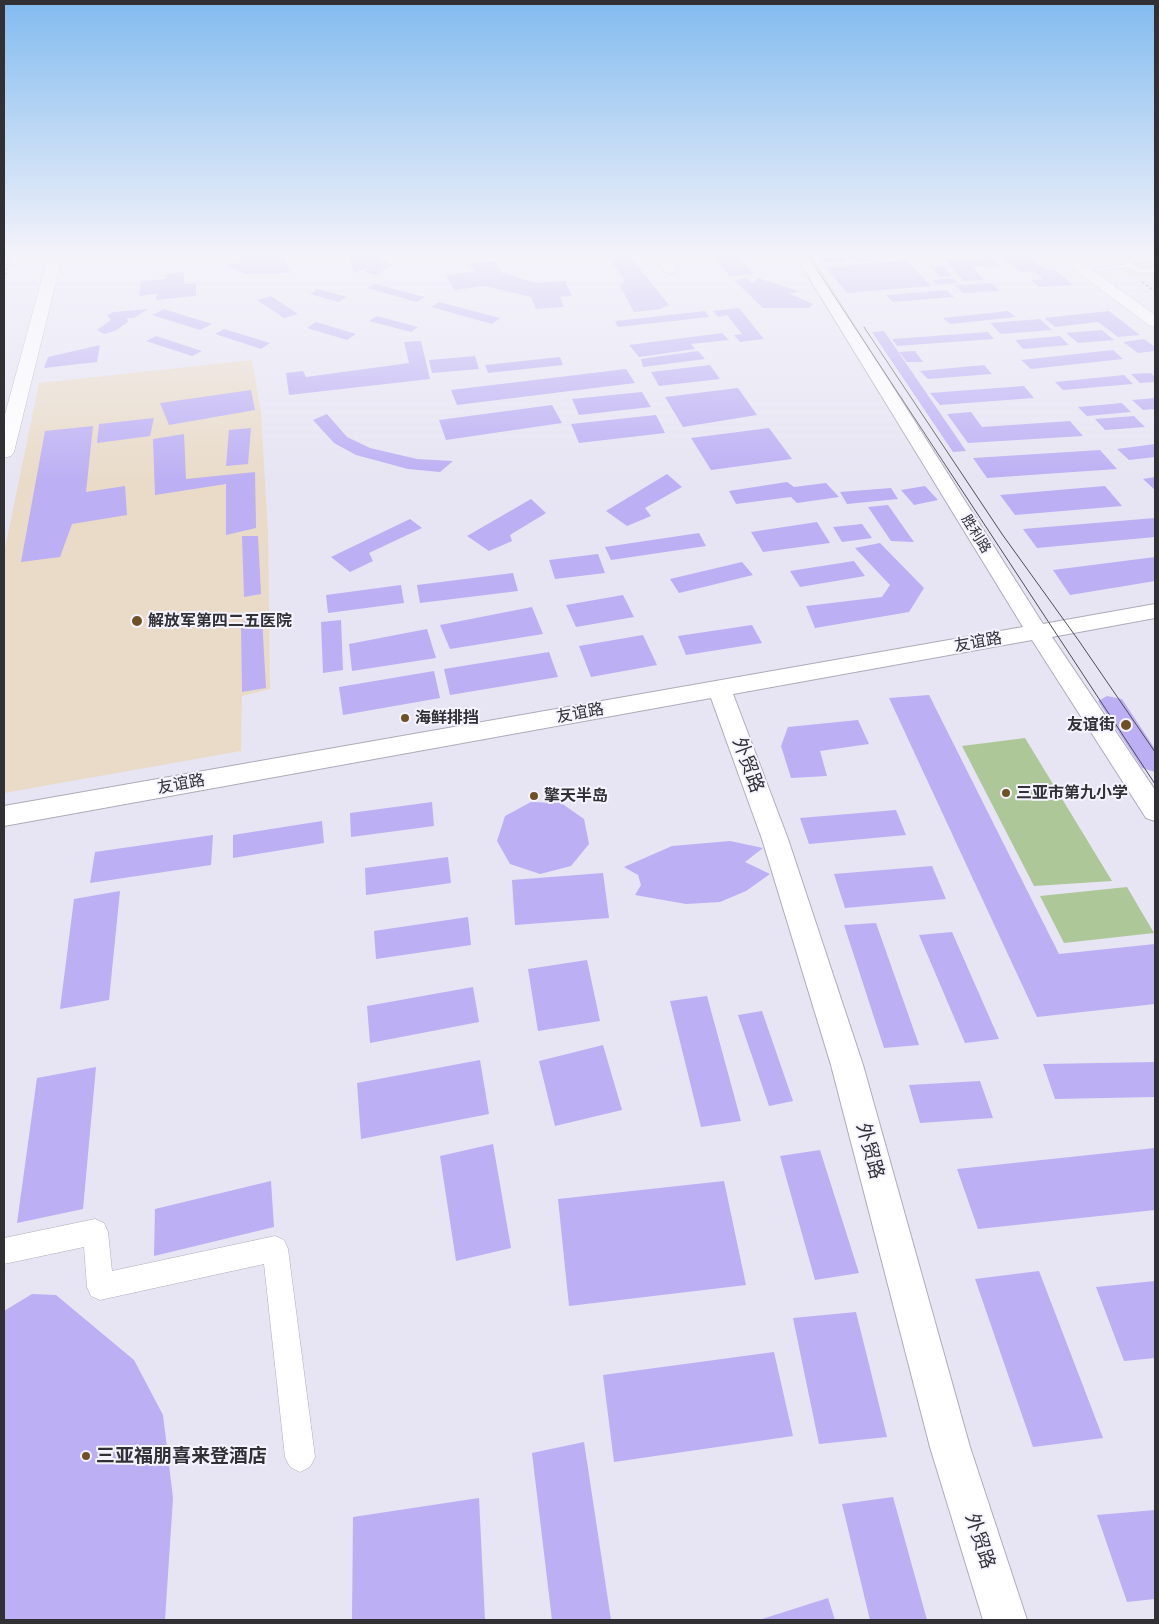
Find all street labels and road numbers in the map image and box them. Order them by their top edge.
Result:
street label: 胜利路 [958,512,994,556]
street label: 友谊路 [953,628,1003,656]
street label: 友谊路 [555,699,605,727]
street label: 外贸路 [728,734,768,796]
street label: 友谊路 [156,770,206,798]
street label: 外贸路 [852,1121,888,1181]
street label: 外贸路 [960,1510,1000,1572]

